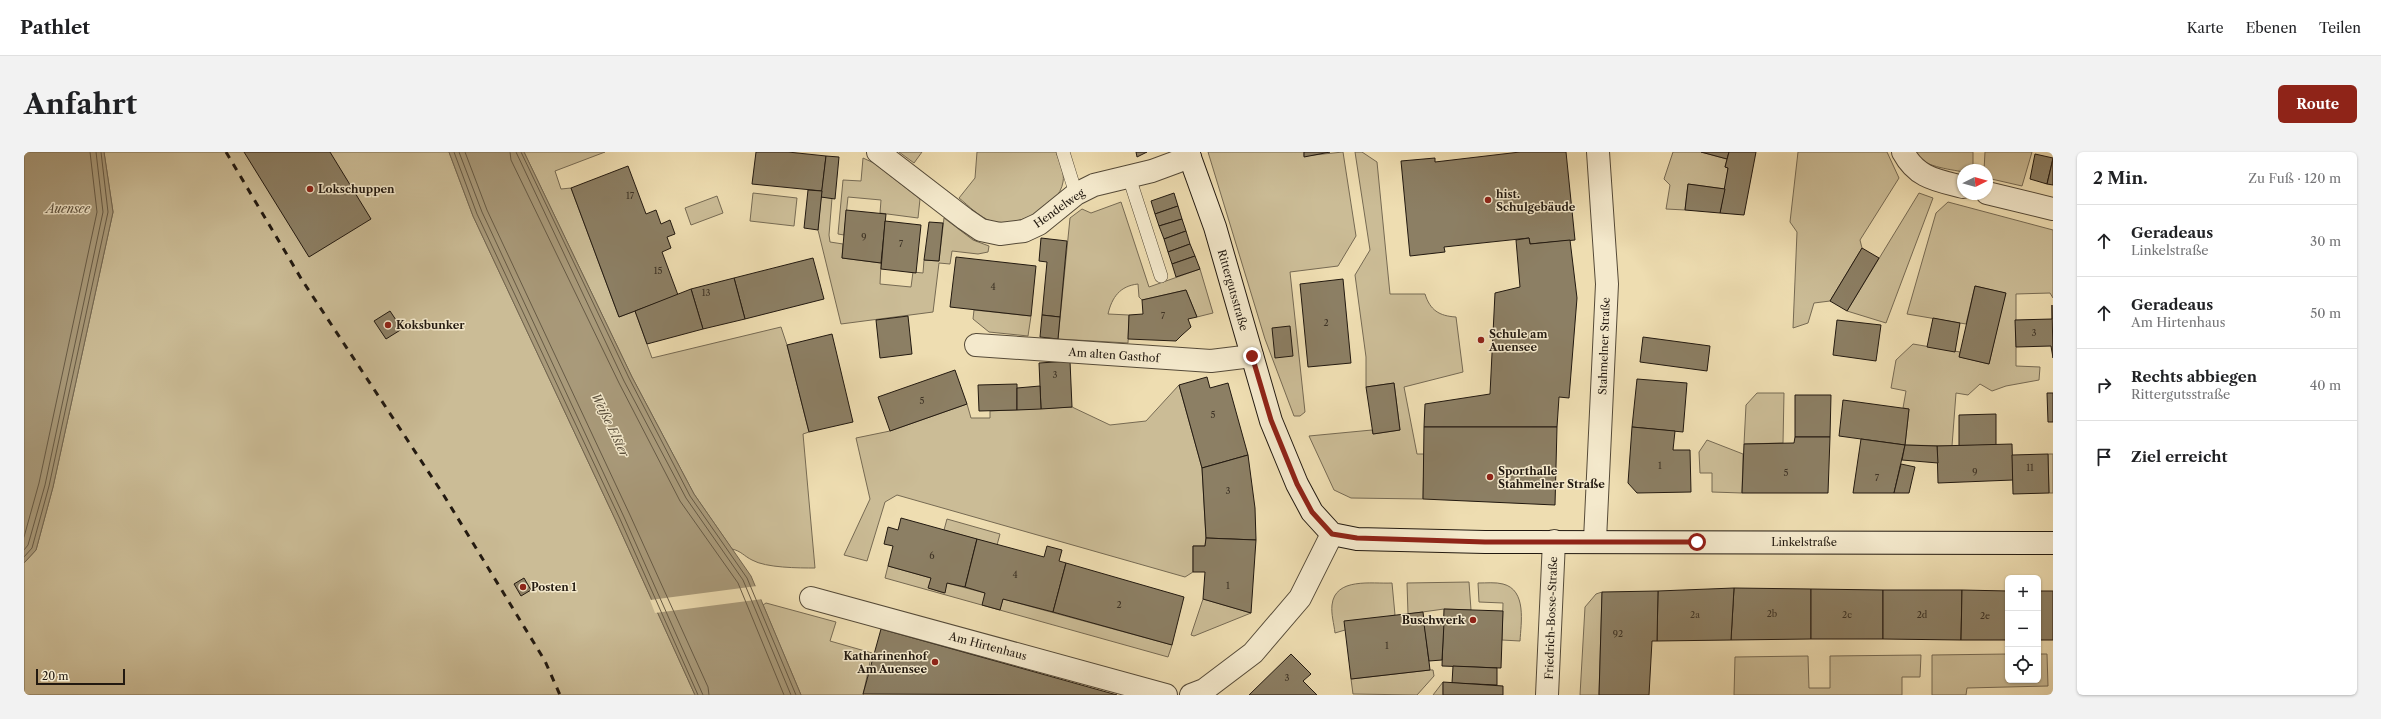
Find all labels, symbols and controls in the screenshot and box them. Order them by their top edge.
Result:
text: Pathlet [20,16,90,39]
text: Karte [2187,19,2224,37]
text: Ebenen [2246,19,2297,37]
text: Teilen [2319,19,2361,37]
button: Route [2278,85,2357,123]
text: Anfahrt [24,87,137,121]
north arrow [1957,164,1993,200]
text: 2 Min. [2093,168,2148,188]
text: Zu Fuß · 120 m [2248,170,2341,186]
place label: Lokschuppen [318,182,395,196]
marker: Lokschuppen [305,184,315,194]
street label: Hendelweg [1031,185,1087,231]
place label: hist. Schulgebäude [1496,187,1576,214]
house number: 17 [626,190,635,201]
marker: hist. Schulgebäude [1483,195,1493,205]
water label: Auensee [44,201,91,216]
text: Geradeaus [2131,223,2213,242]
icon: ahead [2093,230,2115,252]
house number: 9 [861,231,867,242]
text: 30 m [2310,233,2341,249]
house number: 7 [899,238,904,249]
text: Linkelstraße [2131,242,2209,258]
street label: Rittergutsstraße [1215,248,1251,332]
house number: 15 [654,265,662,276]
house number: 4 [990,281,996,292]
house number: 13 [702,287,710,298]
text: Geradeaus [2131,295,2213,314]
street label: Stahmelner Straße [1595,297,1613,395]
icon: ahead [2093,302,2115,324]
text: 50 m [2310,305,2341,321]
house number: 7 [1161,310,1166,321]
text: Am Hirtenhaus [2131,314,2225,330]
house number: 2 [1323,317,1329,328]
place label: Koksbunker [396,318,465,332]
marker: Koksbunker [383,320,393,330]
place label: Schule am Auensee [1488,327,1547,354]
house number: 3 [2032,327,2037,338]
marker: Schule am Auensee [1476,335,1486,345]
street label: Am alten Gasthof [1067,345,1162,365]
route end [1243,347,1261,365]
text: Rechts abbiegen [2131,367,2257,386]
house number: 3 [1053,369,1058,380]
icon: right [2093,374,2115,396]
text: 40 m [2310,377,2341,393]
text: Rittergutsstraße [2131,386,2230,402]
water label: Weiße Elster [588,390,633,461]
house number: 5 [920,395,925,406]
house number: 5 [1211,409,1216,420]
icon: arrive [2093,446,2115,468]
text: Ziel erreicht [2131,447,2227,466]
house number: 1 [1658,460,1662,471]
house number: 11 [2026,462,2034,473]
place label: Sporthalle Stahmelner Straße [1498,464,1605,491]
house number: 9 [1972,466,1978,477]
house number: 5 [1784,467,1789,478]
marker: Sporthalle Stahmelner Straße [1485,472,1495,482]
house number: 7 [1875,472,1880,483]
house number: 3 [1226,485,1231,496]
route start [1688,533,1706,551]
street label: Linkelstraße [1771,535,1837,549]
house number: 6 [929,550,935,561]
street label: Friedrich-Bosse-Straße [1542,556,1560,680]
house number: 4 [1012,569,1018,580]
map controls [2005,575,2041,683]
button: + [2005,575,2041,611]
place label: Posten 1 [531,580,577,594]
house number: 1 [1226,580,1230,591]
marker: Posten 1 [518,582,528,592]
house number: 2 [1116,599,1122,610]
house number: 2b [1767,608,1778,619]
house number: 2a [1690,609,1700,620]
house number: 2c [1842,609,1852,620]
house number: 2d [1917,609,1928,620]
house number: 2e [1980,610,1990,621]
button: − [2005,611,2041,647]
place label: Buschwerk [1402,613,1466,627]
marker: Buschwerk [1468,615,1478,625]
house number: 92 [1613,628,1623,639]
street label: Am Hirtenhaus [947,629,1029,663]
house number: 1 [1385,640,1389,651]
button: locate [2005,647,2041,683]
place label: Katharinenhof Am Auensee [843,649,928,676]
marker: Katharinenhof Am Auensee [930,657,940,667]
scale bar [36,667,125,686]
text: 20 m [42,669,68,683]
house number: 3 [1285,672,1290,683]

